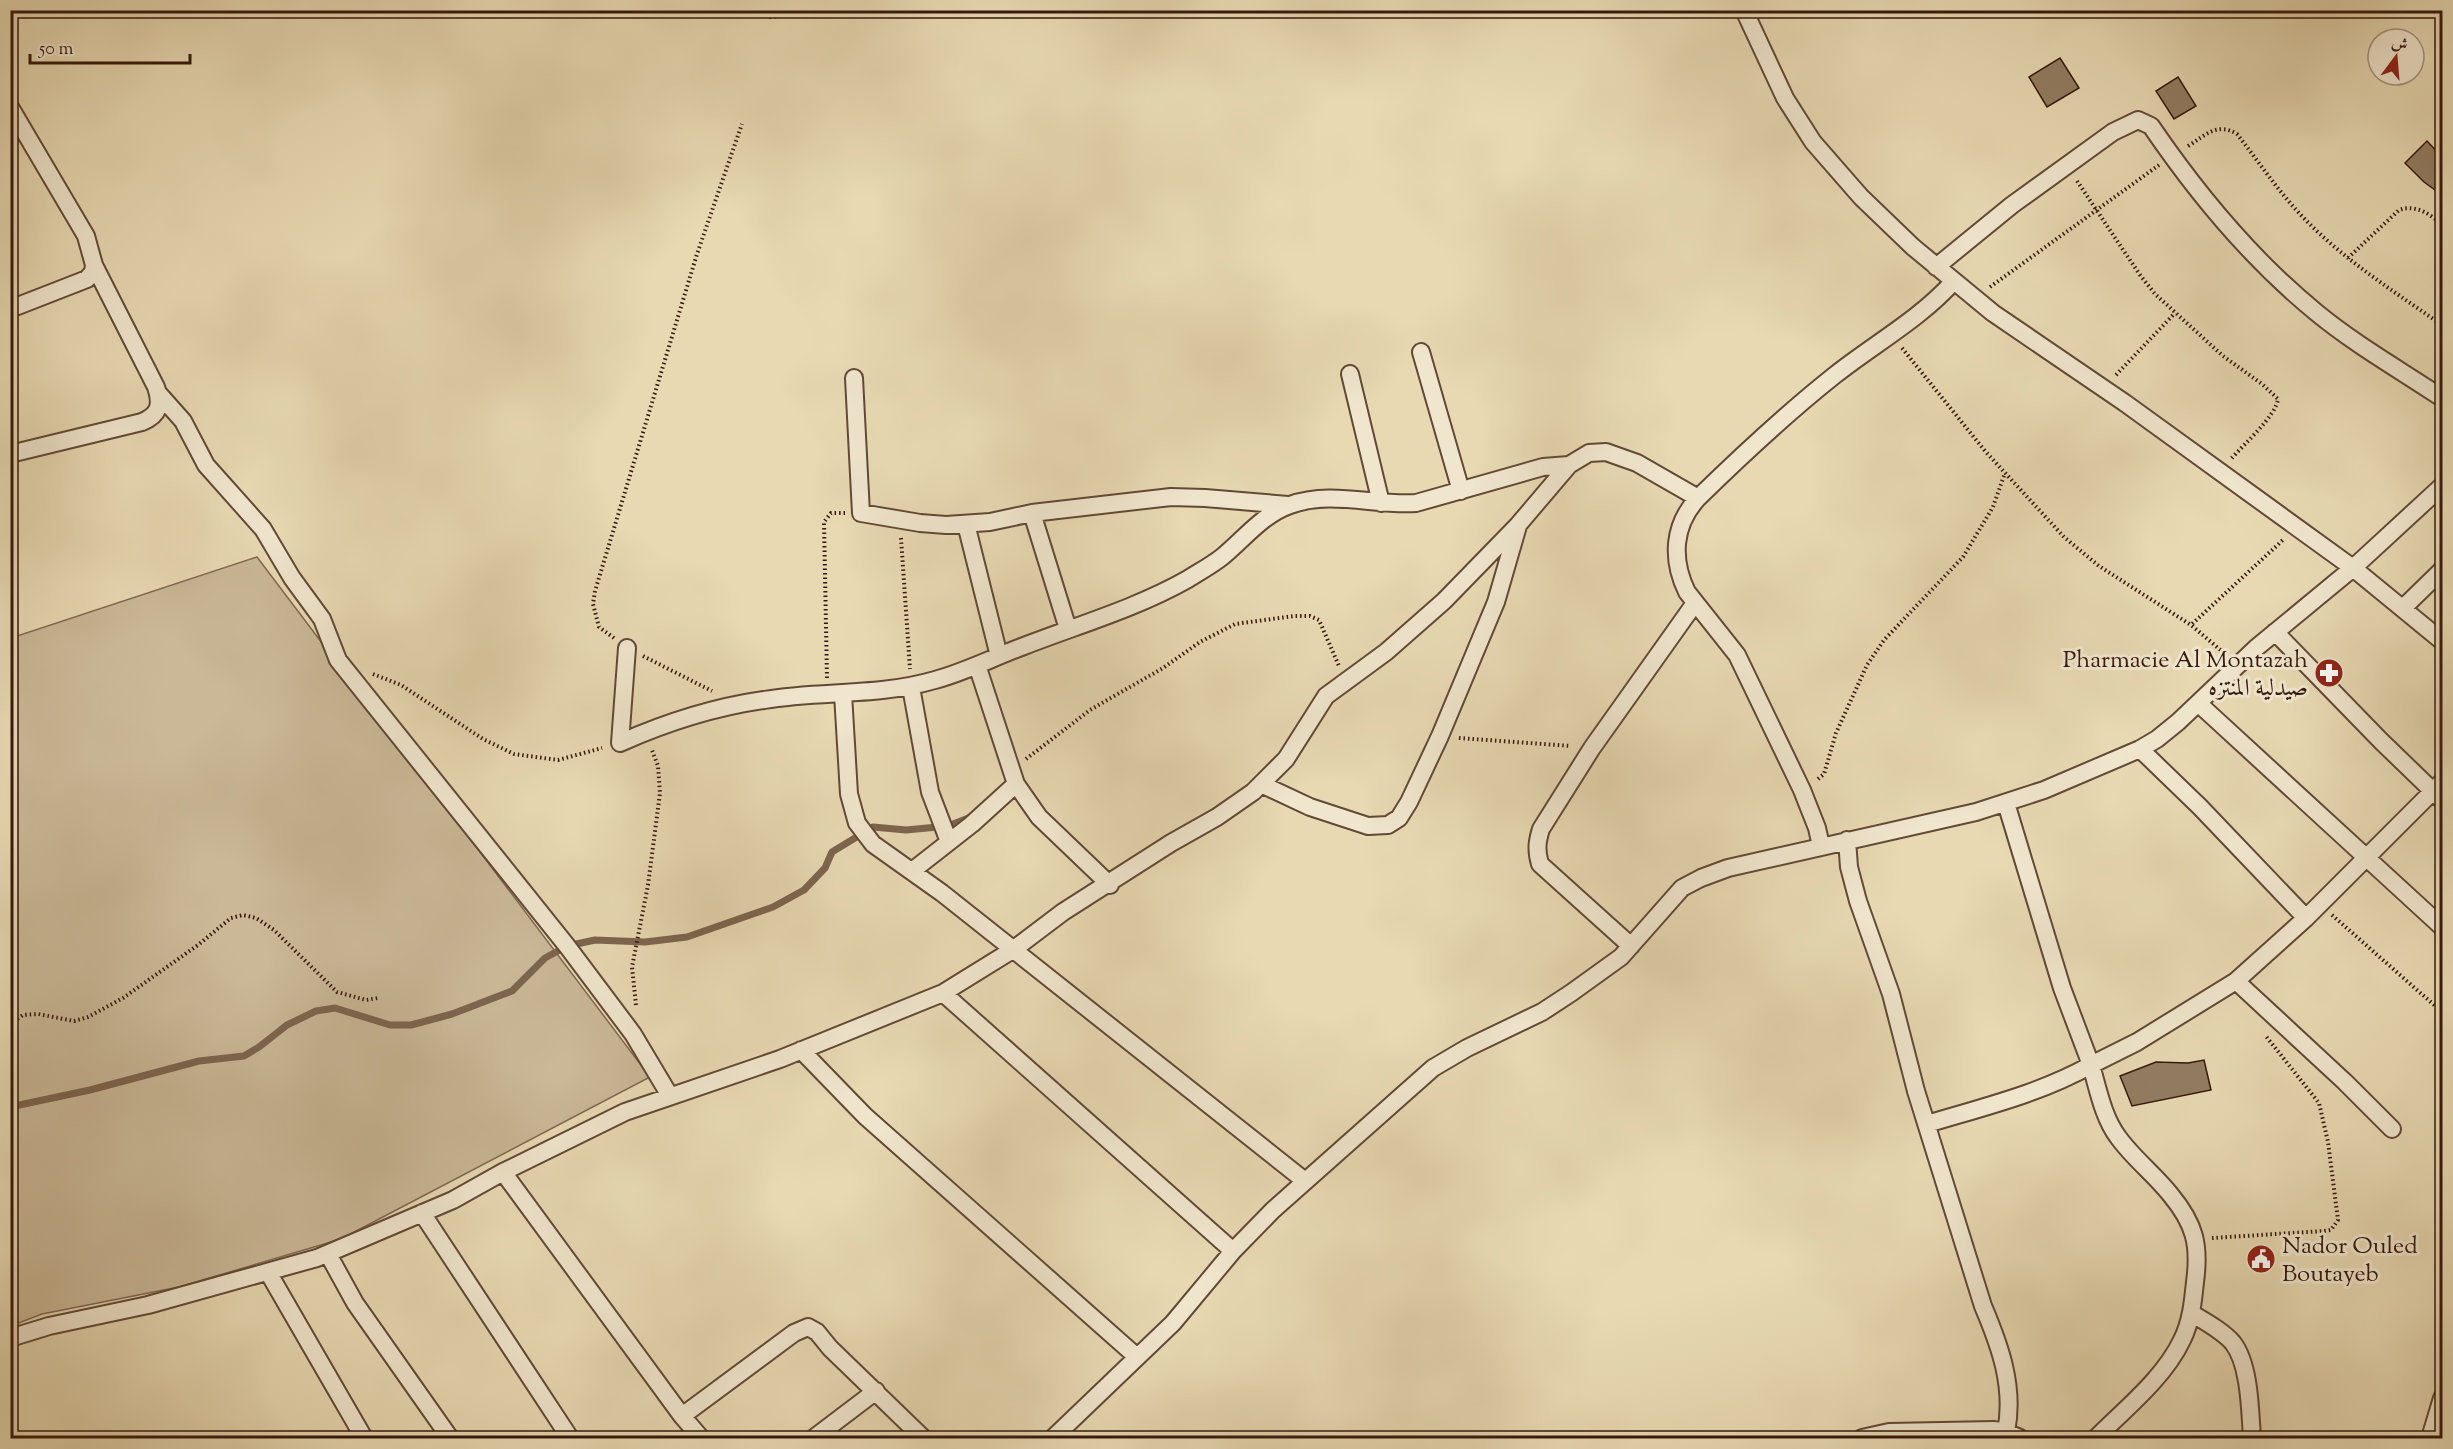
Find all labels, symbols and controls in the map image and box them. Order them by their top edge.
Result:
scale bar [30,27,190,65]
north arrow [2366,27,2426,87]
text: ش [2389,32,2410,58]
text: 50 m [38,37,74,63]
place label: Pharmacie Al Montazah صيدلية المنتزه [2063,644,2308,706]
pharmacy icon: Pharmacie Al Montazah صيدلية المنتزه [2313,657,2345,689]
place label: Nador Ouled Boutayeb [2282,1230,2418,1292]
public building icon: Nador Ouled Boutayeb [2245,1243,2277,1275]

